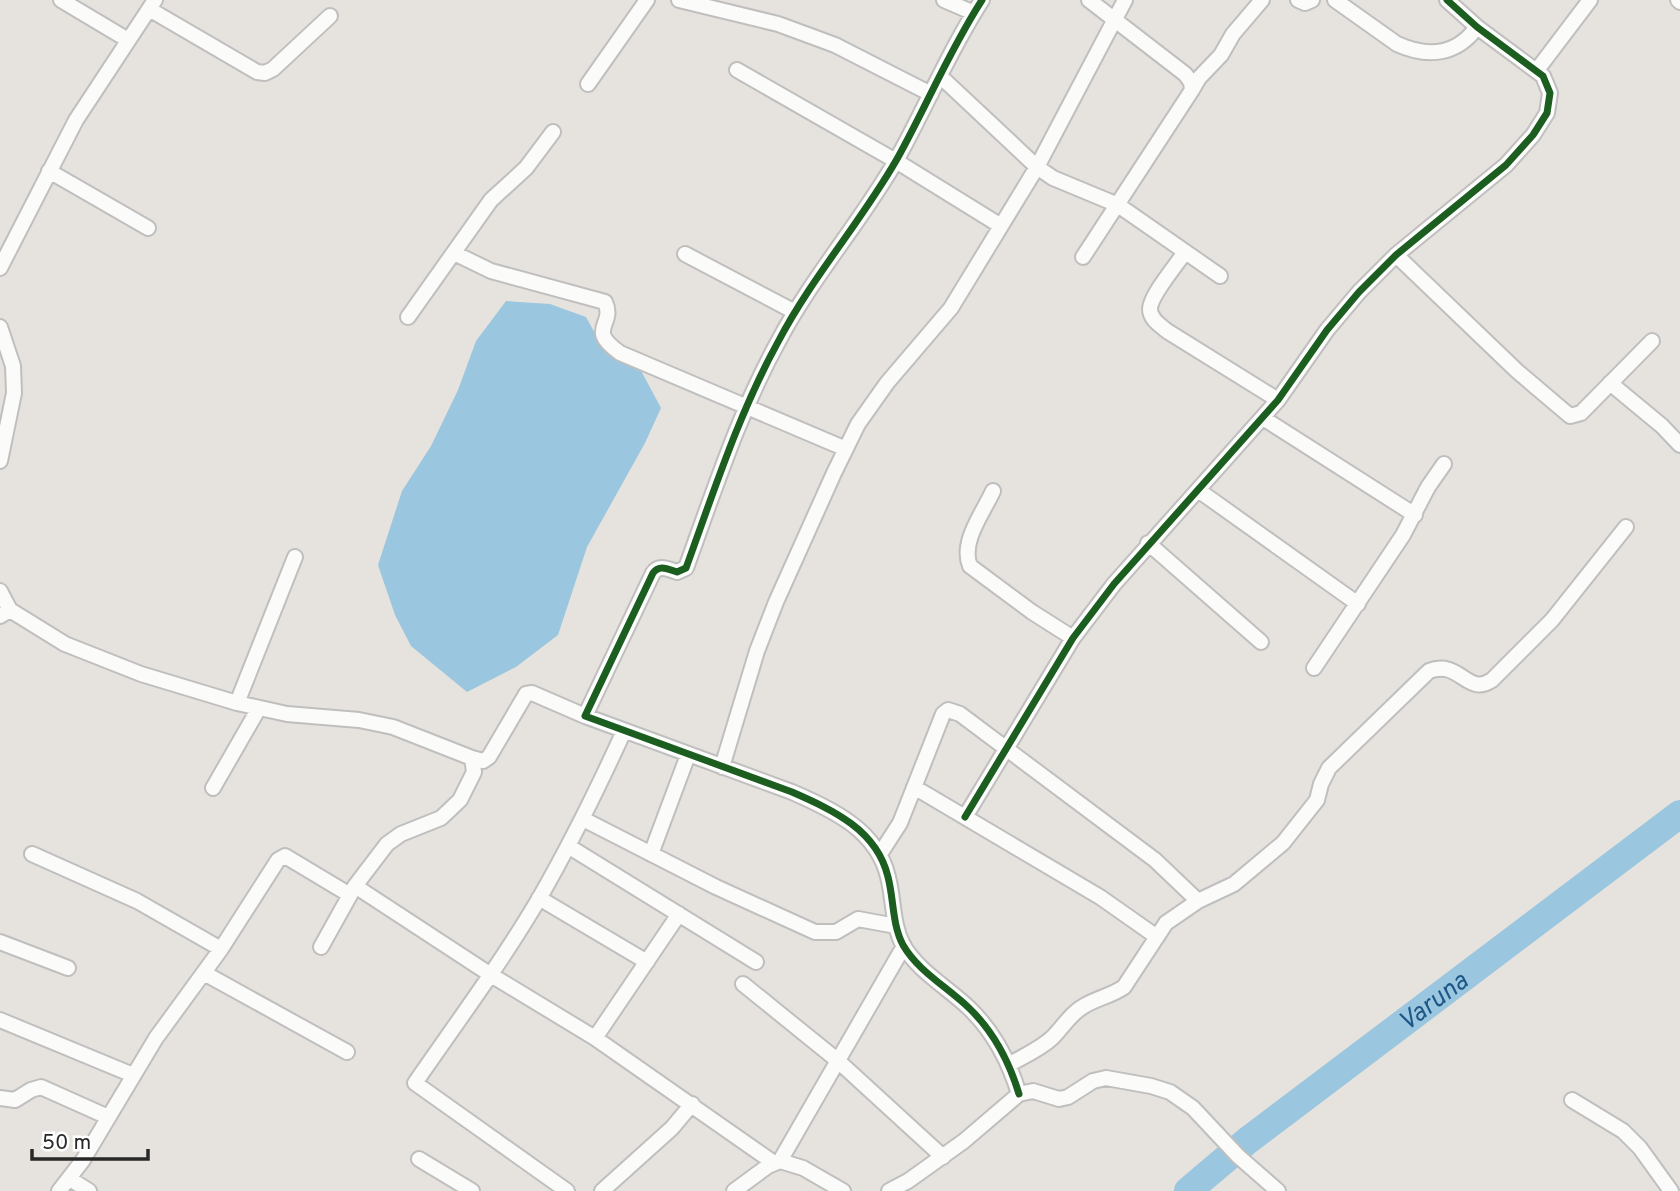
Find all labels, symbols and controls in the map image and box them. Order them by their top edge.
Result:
water label: Varuna [1393,965,1476,1040]
scale bar [32,1118,147,1162]
text: 50 m [42,1130,91,1157]

